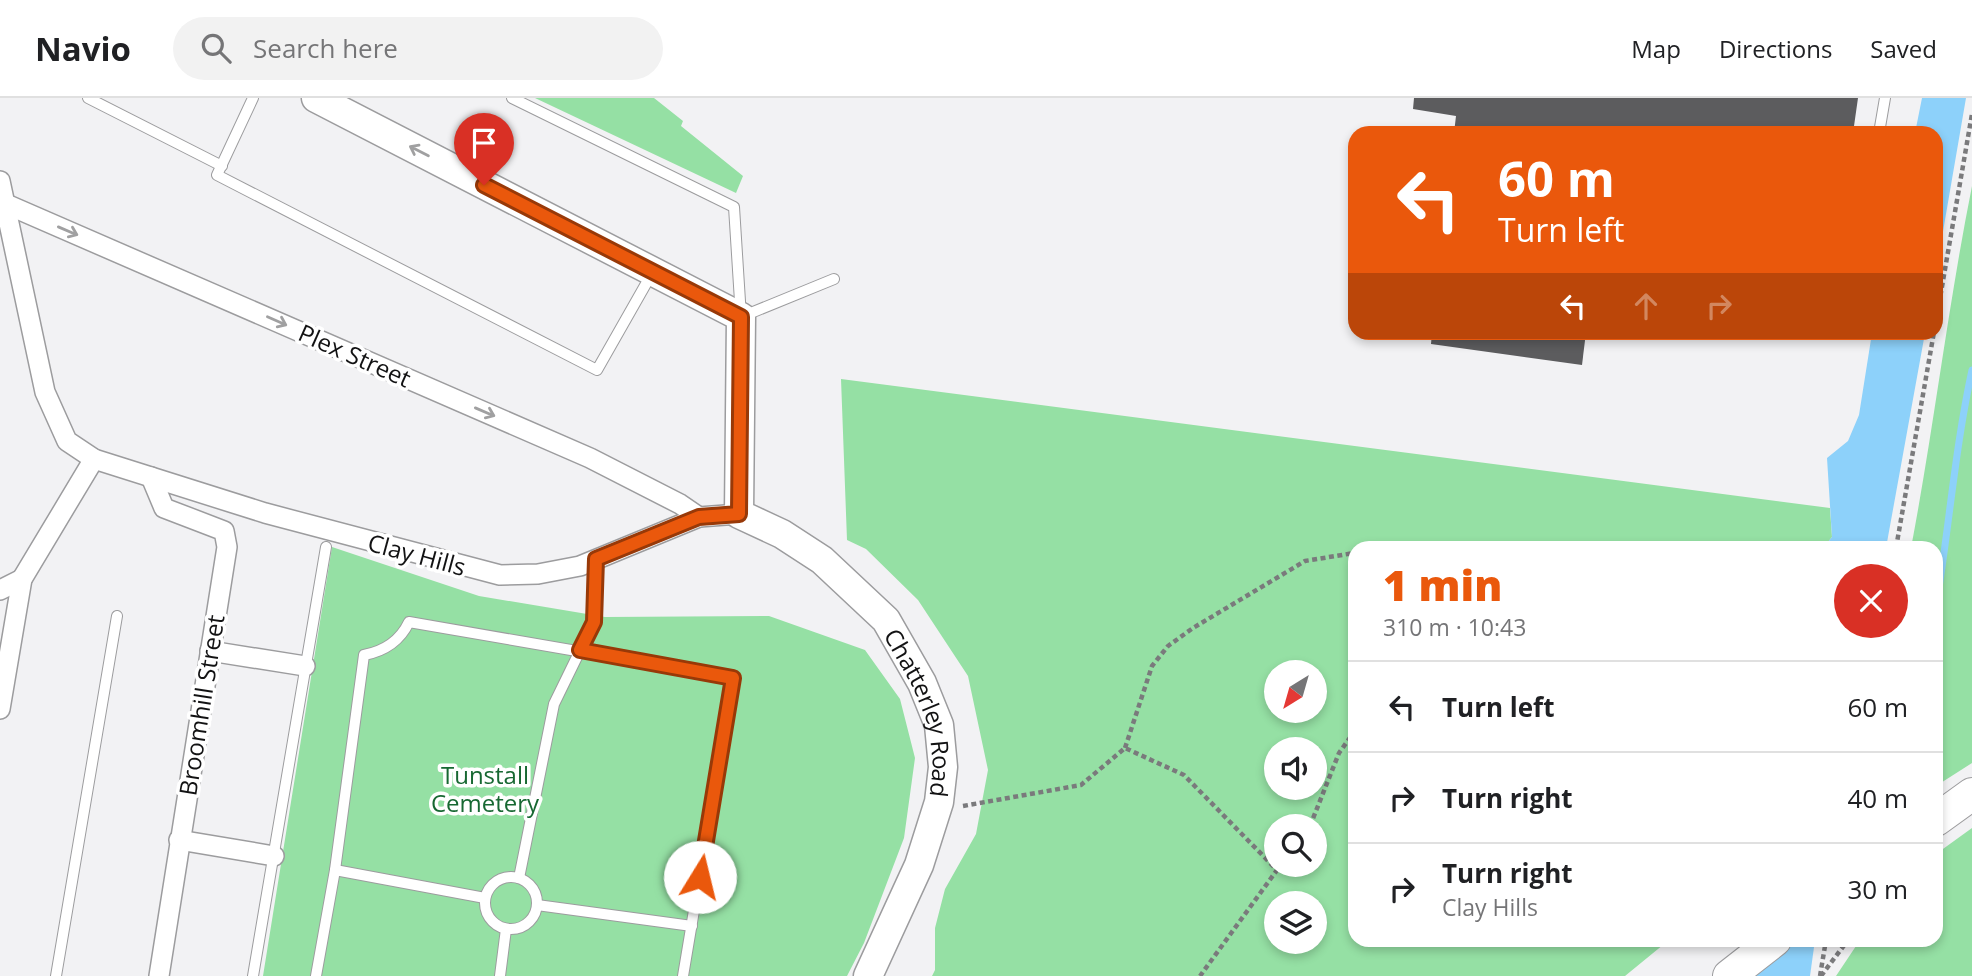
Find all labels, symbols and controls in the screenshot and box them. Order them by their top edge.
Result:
search box [173,17,663,80]
text: Navio [35,26,131,71]
icon: search [197,29,235,67]
text: Search here [253,30,398,66]
text: Map [1631,32,1681,65]
text: Directions [1719,32,1832,65]
text: Saved [1870,32,1937,65]
pin [454,113,514,185]
icon: arrive [465,124,503,162]
one-way arrow [409,144,430,157]
text: 60 m [1498,145,1615,211]
icon: left [1383,154,1474,245]
text: Turn left [1498,208,1624,251]
one-way arrow [57,225,79,238]
icon: left [1554,287,1592,325]
icon: ahead [1627,287,1665,325]
icon: right [1700,287,1738,325]
one-way arrow [266,315,287,328]
street label: Plex Street [294,316,416,394]
one-way arrow [474,407,496,420]
street label: Clay Hills [364,525,470,583]
text: 1 min [1383,556,1502,613]
button: close [1834,564,1908,638]
text: 310 m · 10:43 [1383,611,1526,643]
street label: Broomhill Street [170,612,232,798]
street label: Chatterley Road [877,622,960,799]
north arrow [1264,660,1326,723]
map controls [1264,660,1327,954]
icon: left [1383,688,1421,726]
text: Turn left [1442,689,1554,725]
text: 60 m [1847,689,1908,725]
button: sound [1264,737,1327,800]
park label: Tunstall Cemetery [431,758,540,819]
icon: right [1383,779,1421,817]
text: Turn right [1442,780,1573,816]
text: 40 m [1847,780,1908,816]
button: search [1264,814,1327,877]
position arrow [663,840,737,914]
text: Turn right [1442,855,1573,891]
icon: right [1383,870,1421,908]
text: 30 m [1847,871,1908,907]
button: layers [1264,891,1327,954]
text: Clay Hills [1442,891,1538,923]

